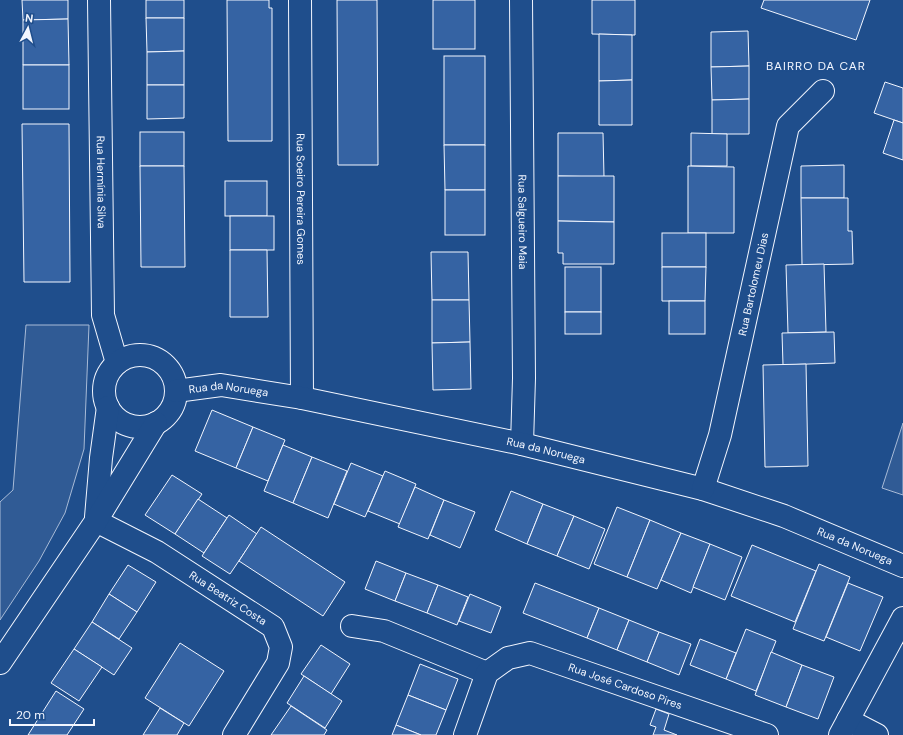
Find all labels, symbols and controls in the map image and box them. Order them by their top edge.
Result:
north arrow [8,8,48,48]
text: N [24,11,34,26]
district label: BAIRRO DA CAR [766,58,866,74]
street label: Rua Soeiro Pereira Gomes [294,133,308,265]
street label: Rua Hermínia Silva [94,136,109,228]
street label: Rua Salgueiro Maia [515,174,530,270]
street label: Rua Bartolomeu Dias [735,231,771,337]
street label: Rua da Noruega [188,378,269,399]
street label: Rua da Noruega [505,434,587,466]
street label: Rua da Noruega [815,524,895,568]
street label: Rua Beatriz Costa [187,568,269,628]
street label: Rua José Cardoso Pires [567,660,684,712]
scale bar [10,701,94,727]
text: 20 m [16,707,45,723]

